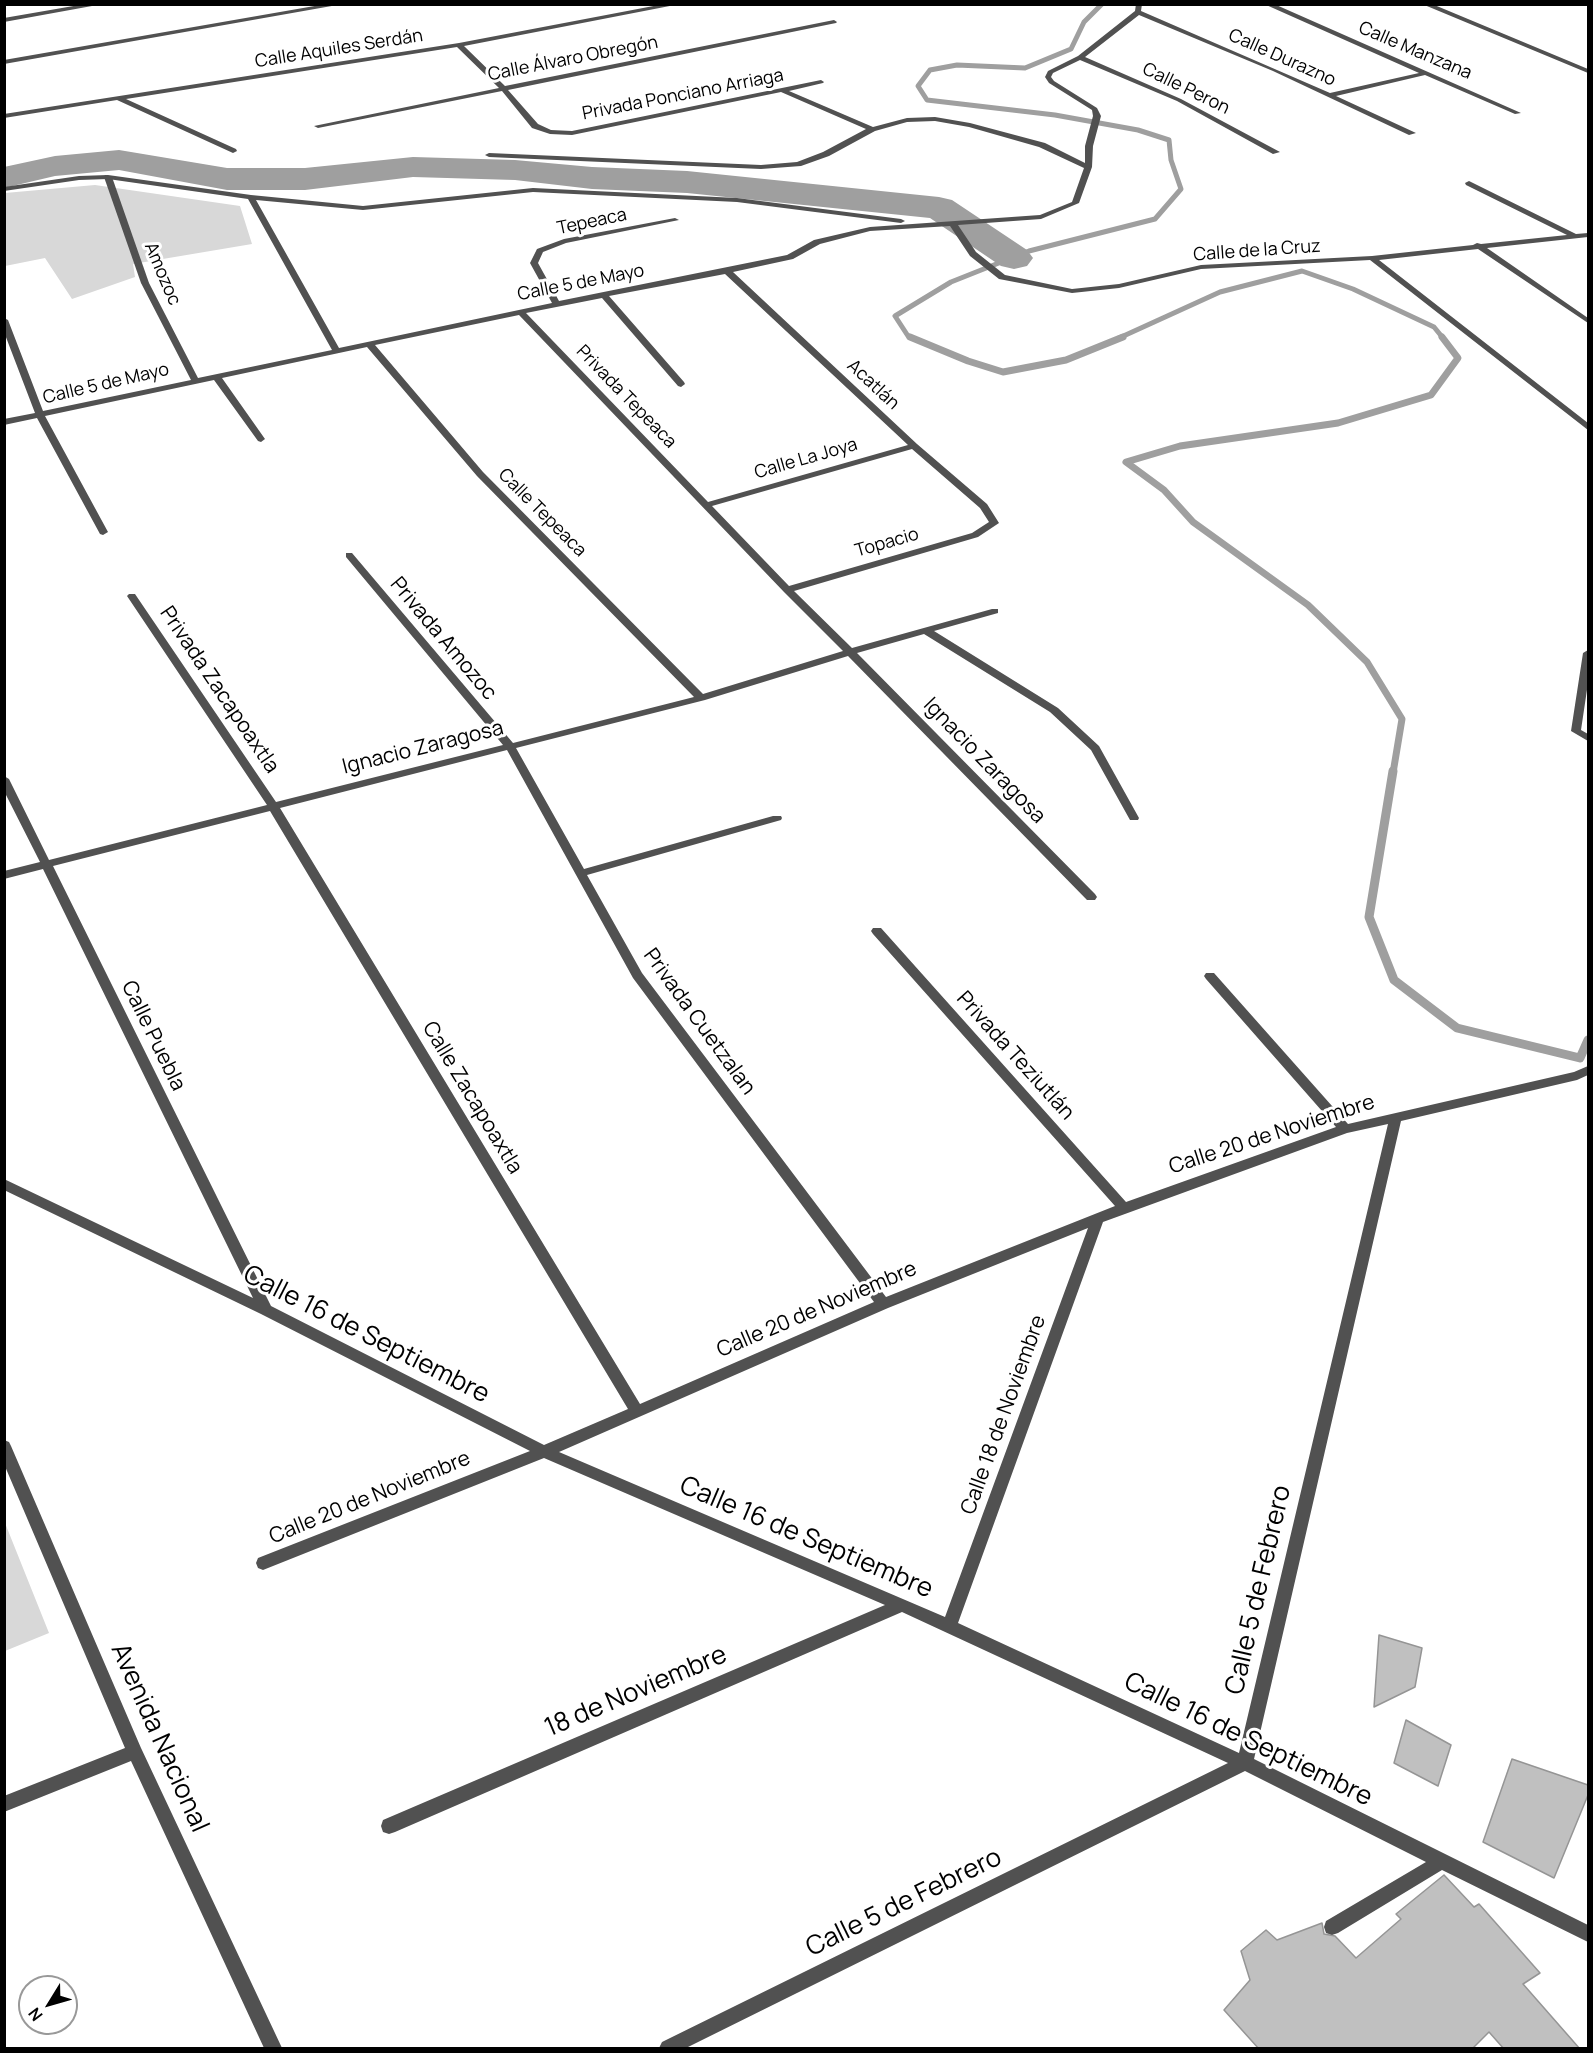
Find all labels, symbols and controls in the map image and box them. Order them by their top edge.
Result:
street label: Calle Manzana [1355,17,1475,85]
street label: Calle Aquiles Serdán [254,25,424,73]
street label: Calle Durazno [1225,25,1339,91]
street label: Calle Álvaro Obregón [486,32,660,86]
street label: Calle Peron [1139,59,1233,119]
street label: Privada Ponciano Arriaga [581,65,785,125]
street label: Tepeaca [555,204,629,240]
street label: Calle de la Cruz [1193,236,1321,266]
street label: Amozoc [139,239,185,309]
street label: Calle 5 de Mayo [516,260,646,306]
street label: Privada Tepeaca [571,341,681,453]
street label: Acatlán [842,355,904,415]
street label: Calle 5 de Mayo [41,359,171,409]
street label: Calle La Joya [752,434,860,484]
street label: Calle Tepeaca [493,464,591,562]
street label: Topacio [853,524,921,562]
street label: Privada Amozoc [384,572,502,706]
street label: Privada Zacapoaxtla [154,602,284,778]
street label: Ignacio Zaragosa [918,693,1050,829]
street label: Ignacio Zaragosa [340,716,506,780]
street label: Privada Cuetzalan [638,944,760,1100]
street label: Calle Puebla [116,977,190,1095]
street label: Privada Teziutlán [951,987,1079,1125]
street label: Calle Zacapoaxtla [417,1017,527,1179]
street label: Calle 20 de Noviembre [1166,1090,1378,1180]
street label: Calle 20 de Noviembre [713,1256,921,1364]
street label: Calle 16 de Septiembre [238,1259,494,1411]
street label: Calle 18 de Noviembre [956,1312,1052,1518]
street label: Calle 20 de Noviembre [266,1446,474,1550]
street label: Calle 16 de Septiembre [675,1470,937,1606]
street label: Calle 5 de Febrero [1220,1482,1298,1698]
street label: Avenida Nacional [103,1639,215,1837]
street label: 18 de Noviembre [540,1640,732,1744]
street label: Calle 16 de Septiembre [1119,1666,1377,1814]
street label: Calle 5 de Febrero [801,1842,1007,1964]
north arrow [18,1975,78,2035]
text: N [23,2003,47,2026]

